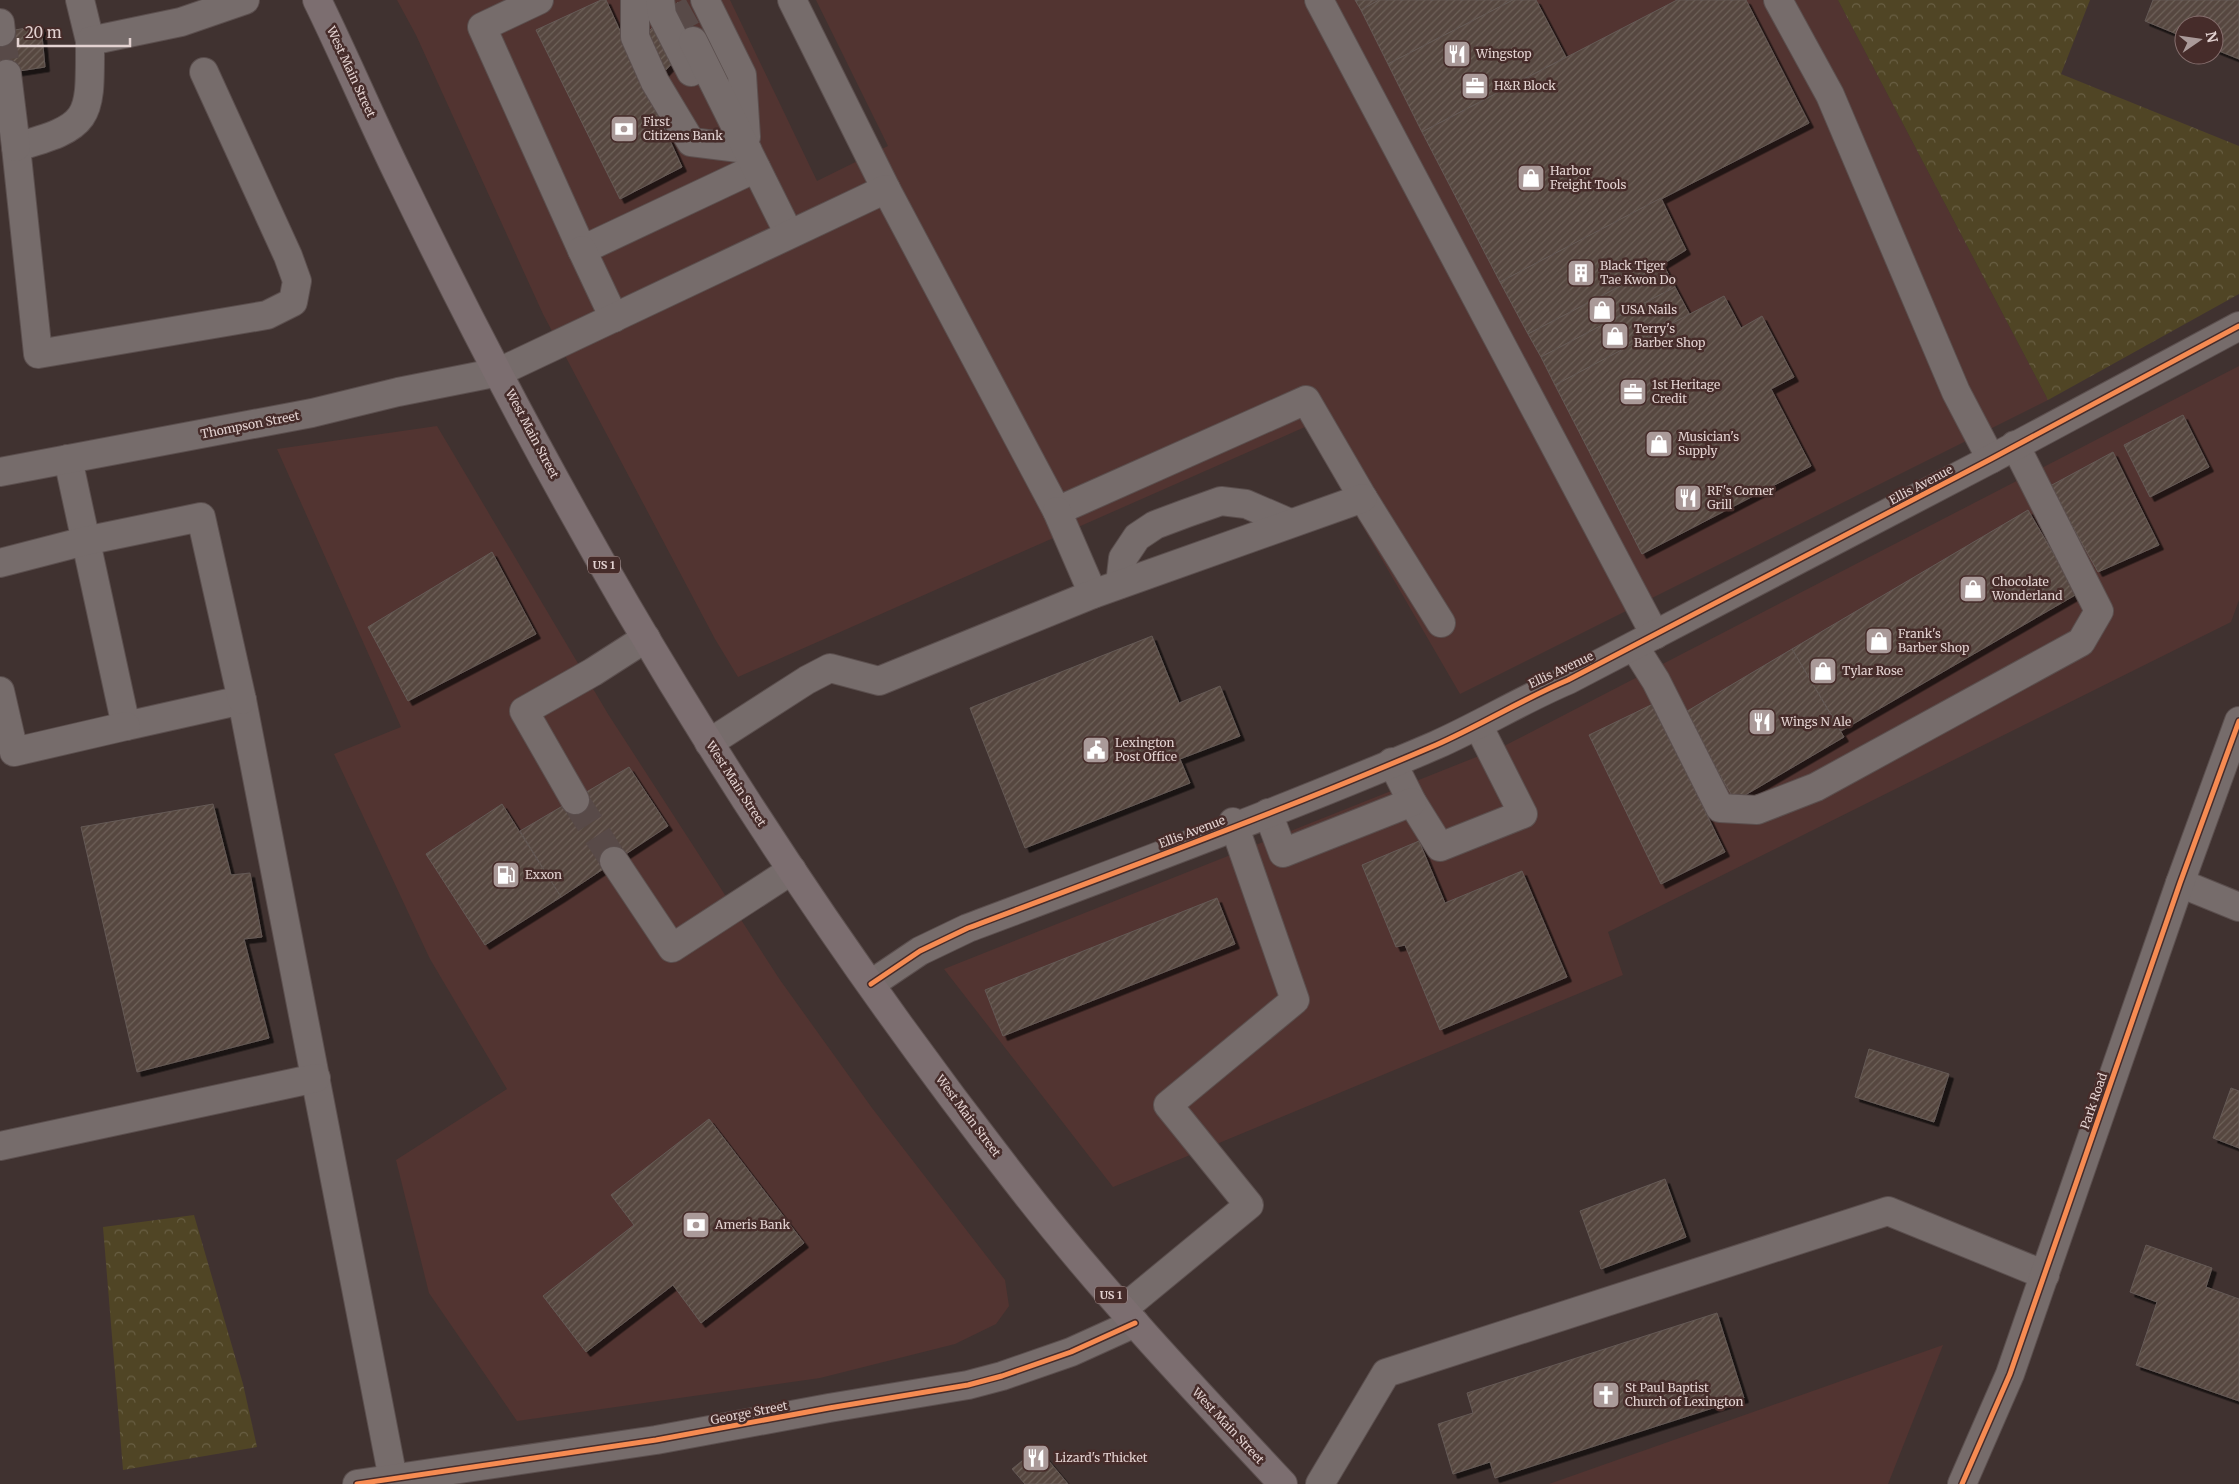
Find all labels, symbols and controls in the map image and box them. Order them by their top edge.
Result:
scale bar [18,15,130,47]
north arrow [2174,15,2224,65]
text: 20 m [25,23,62,42]
street label: West Main Street [323,23,379,120]
text: N [2202,30,2222,44]
restaurant icon: Wingstop [1442,39,1472,69]
place label: Wingstop [1475,46,1532,61]
office icon: H&R Block [1460,71,1490,101]
place label: H&R Block [1494,78,1556,93]
bank icon: First Citizens Bank [609,114,639,144]
place label: First Citizens Bank [643,114,723,143]
shop icon: Harbor Freight Tools [1516,163,1546,193]
place label: Harbor Freight Tools [1550,163,1626,192]
building icon: Black Tiger Tae Kwon Do [1566,258,1596,288]
place label: Black Tiger Tae Kwon Do [1600,258,1676,287]
shop icon: USA Nails [1587,295,1617,325]
place label: USA Nails [1621,302,1677,317]
shop icon: Terry's Barber Shop [1600,321,1630,351]
place label: Terry's Barber Shop [1634,321,1705,350]
office icon: 1st Heritage Credit [1618,377,1648,407]
place label: 1st Heritage Credit [1652,377,1720,406]
street label: West Main Street [502,386,562,481]
street label: Thompson Street [199,408,301,441]
shop icon: Musician's Supply [1644,429,1674,459]
place label: Musician's Supply [1678,429,1739,458]
street label: Ellis Avenue [1886,462,1955,508]
restaurant icon: RF's Corner Grill [1673,483,1703,513]
place label: RF's Corner Grill [1707,483,1775,512]
road number: US 1 [588,556,620,574]
shop icon: Chocolate Wonderland [1958,574,1988,604]
place label: Chocolate Wonderland [1991,574,2062,603]
shop icon: Frank's Barber Shop [1864,626,1894,656]
place label: Frank's Barber Shop [1898,626,1969,655]
street label: Ellis Avenue [1526,648,1596,691]
shop icon: Tylar Rose [1808,656,1838,686]
place label: Tylar Rose [1842,663,1903,678]
restaurant icon: Wings N Ale [1747,707,1777,737]
place label: Wings N Ale [1780,714,1851,729]
public building icon: Lexington Post Office [1081,735,1111,765]
place label: Lexington Post Office [1115,735,1177,764]
street label: West Main Street [703,737,770,829]
street label: Ellis Avenue [1157,812,1227,851]
fuel station icon: Exxon [491,860,521,890]
place label: Exxon [525,867,562,882]
street label: West Main Street [932,1071,1004,1160]
street label: Park Road [2077,1071,2110,1131]
bank icon: Ameris Bank [681,1210,711,1240]
place label: Ameris Bank [714,1217,790,1232]
road number: US 1 [1095,1286,1127,1304]
church icon: St Paul Baptist Church of Lexington [1591,1380,1621,1410]
place label: St Paul Baptist Church of Lexington [1625,1380,1744,1409]
street label: West Main Street [1189,1384,1268,1467]
street label: George Street [709,1398,789,1427]
restaurant icon: Lizard's Thicket [1021,1443,1051,1473]
place label: Lizard's Thicket [1055,1450,1148,1465]

